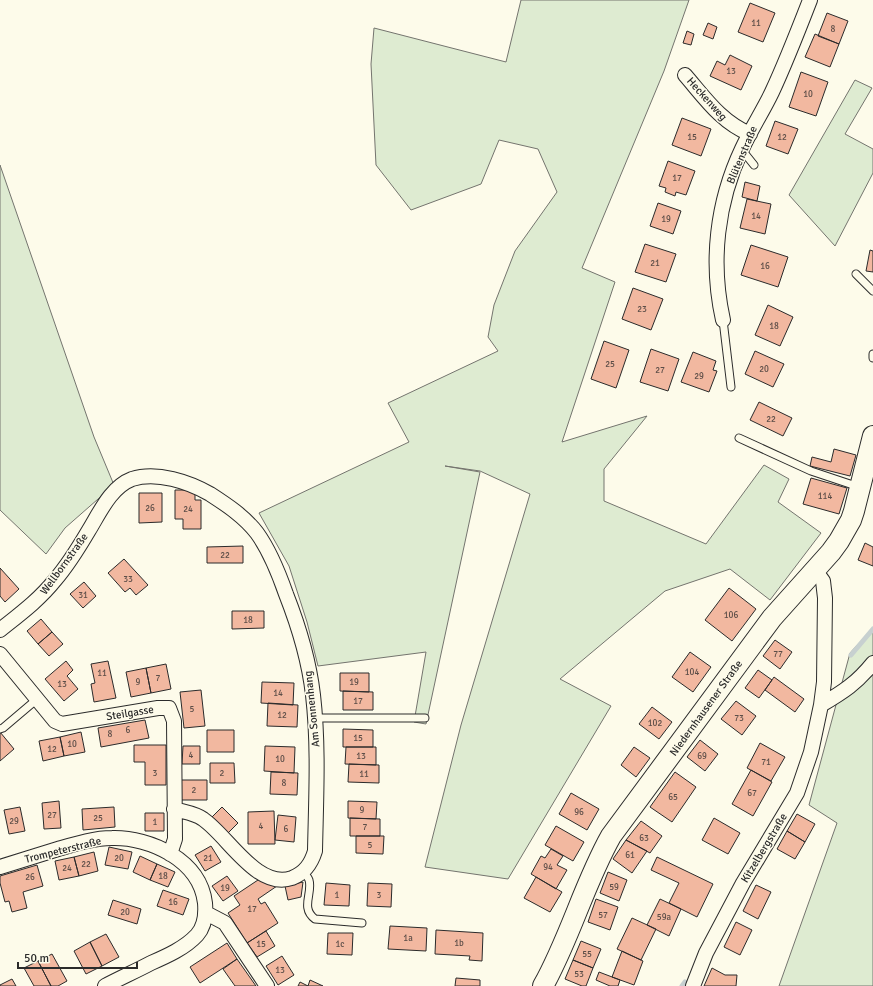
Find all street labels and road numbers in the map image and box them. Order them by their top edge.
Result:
street label: Heckenweg [684,75,730,124]
street label: Blütenstraße [724,124,760,186]
street label: Wellbornstraße [37,531,91,597]
street label: Niedernhausener Straße [667,658,745,758]
street label: Am Sonnenhang [302,670,322,748]
street label: Steilgasse [105,703,155,723]
street label: Kitzelbergstraße [738,811,790,885]
street label: Trompeterstraße [23,834,103,866]

